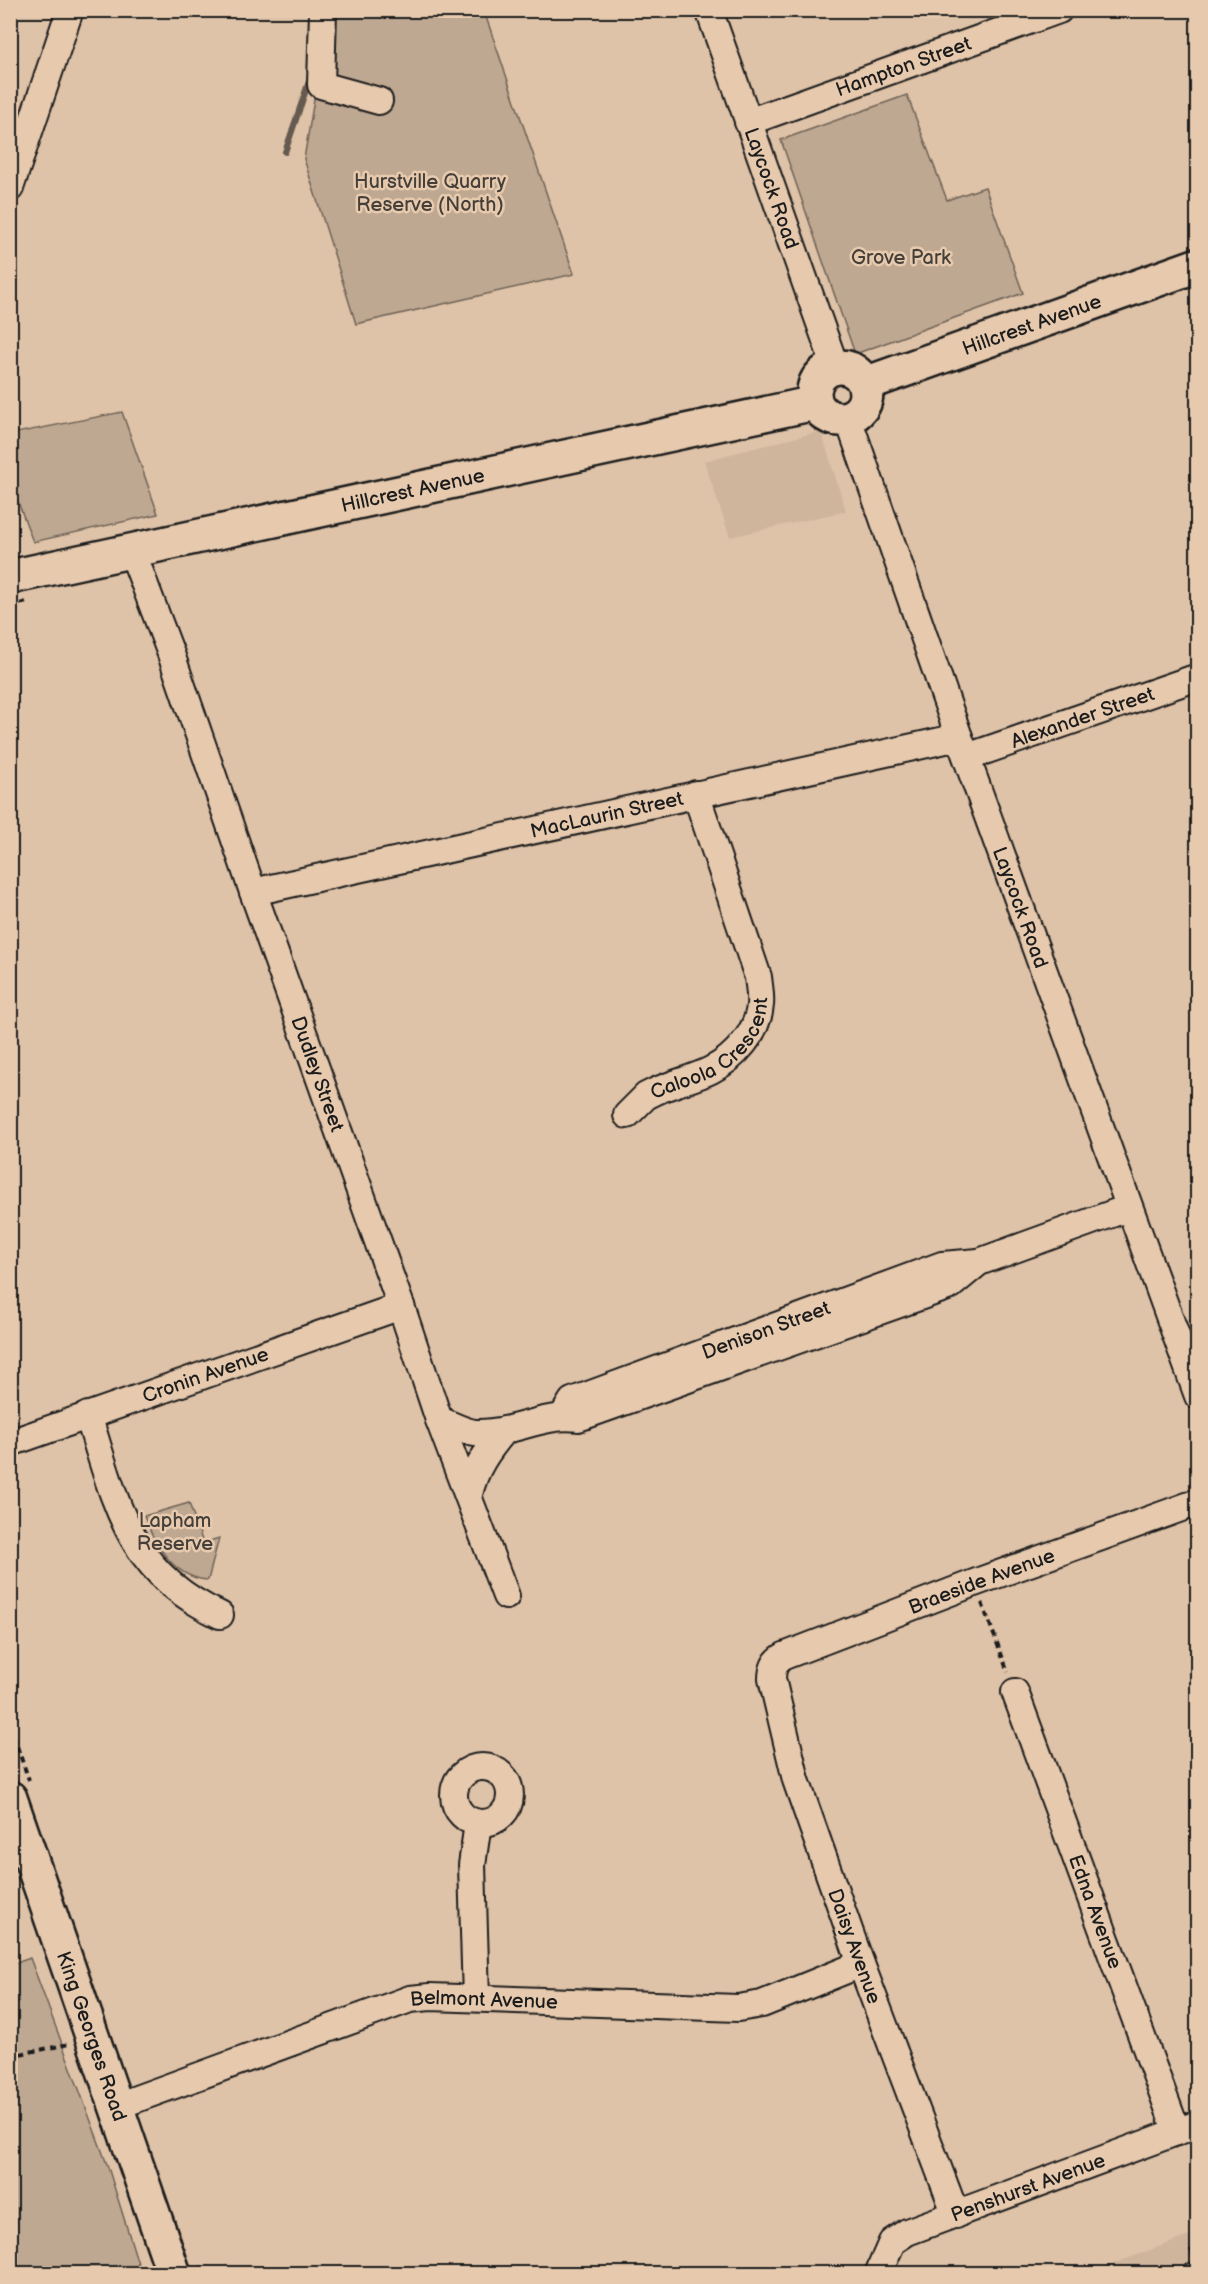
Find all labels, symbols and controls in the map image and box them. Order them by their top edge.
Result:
street label: Hampton Street [833,32,974,102]
street label: Laycock Road [739,125,804,252]
park label: Hurstville Quarry Reserve (North) [354,170,506,217]
park label: Grove Park [851,246,951,270]
street label: Hillcrest Avenue [959,289,1105,361]
street label: Hillcrest Avenue [339,464,487,518]
street label: Alexander Street [1008,682,1157,754]
street label: MacLaurin Street [528,787,685,844]
street label: Laycock Road [987,844,1053,972]
street label: Caloola Crescent [647,997,773,1105]
street label: Dudley Street [285,1013,349,1135]
street label: Denison Street [699,1296,834,1365]
street label: Cronin Avenue [139,1342,272,1409]
park label: Lapham Reserve [137,1509,213,1556]
street label: Braeside Avenue [905,1544,1058,1620]
street label: Edna Avenue [1063,1852,1127,1972]
street label: Daisy Avenue [822,1886,886,2007]
street label: King Georges Road [51,1948,131,2125]
street label: Belmont Avenue [409,1985,558,2015]
street label: Penshurst Avenue [948,2148,1109,2228]

